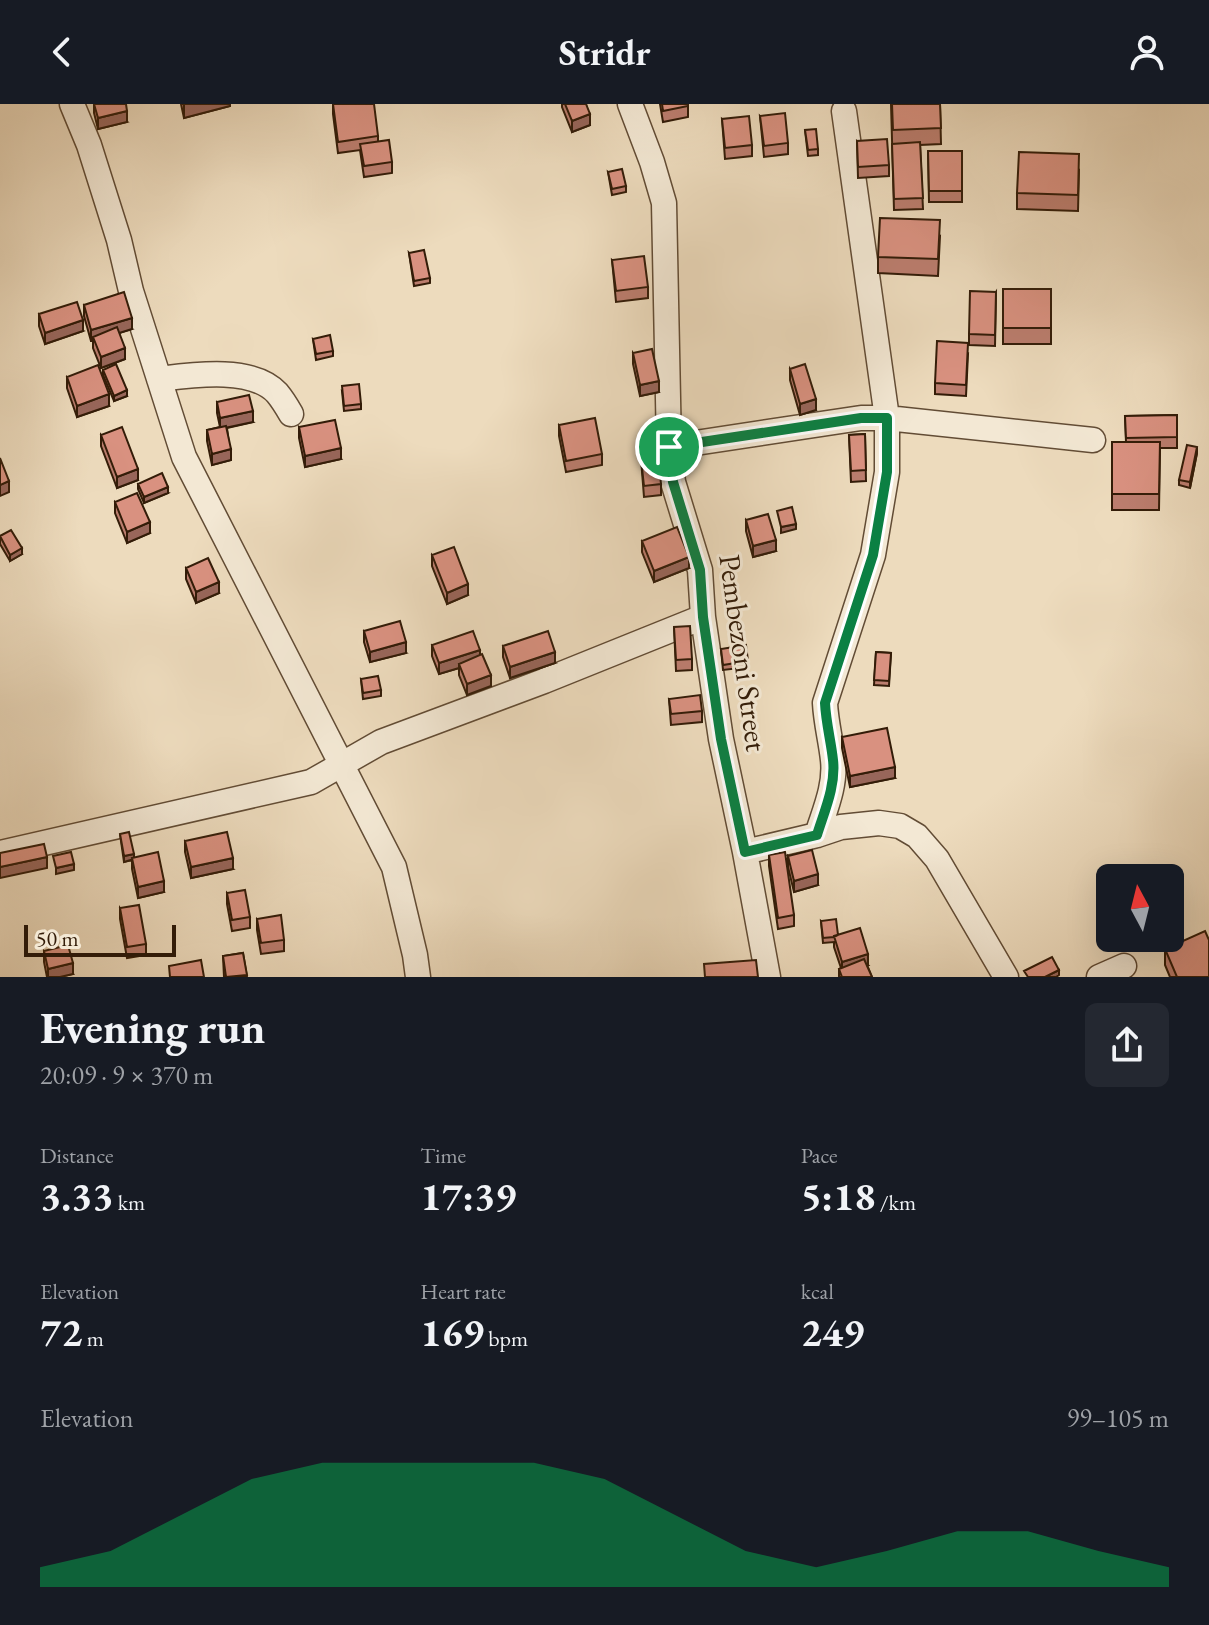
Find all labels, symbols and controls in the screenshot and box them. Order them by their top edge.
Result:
text: Stridr [559,29,650,76]
icon: back [40,30,84,74]
icon: person [1125,30,1169,74]
pin [635,413,703,481]
icon: arrive [647,425,691,469]
street label: Pembezoni Street [710,552,777,755]
north arrow [1096,864,1184,952]
map controls [1096,864,1184,952]
scale bar [24,921,176,957]
text: 50 m [36,924,79,953]
text: Evening run [40,999,265,1056]
button: share [1085,1003,1169,1087]
text: 20:09 · 9 × 370 m [40,1058,213,1092]
text: Distance [40,1141,113,1170]
text: Time [420,1141,466,1170]
text: Pace [801,1141,838,1170]
text: 3.33 [40,1170,113,1222]
text: 17:39 [420,1170,516,1222]
text: 5:18 [801,1170,875,1222]
text: km [113,1188,145,1217]
text: /km [875,1188,916,1217]
text: Elevation [40,1277,119,1306]
text: Heart rate [420,1277,506,1306]
text: kcal [801,1277,834,1306]
text: 72 [40,1306,82,1358]
text: 169 [420,1306,484,1358]
text: 249 [801,1306,864,1358]
text: m [82,1324,104,1353]
text: bpm [484,1324,528,1353]
text: Elevation [40,1401,134,1435]
text: 99–105 m [1067,1401,1169,1435]

